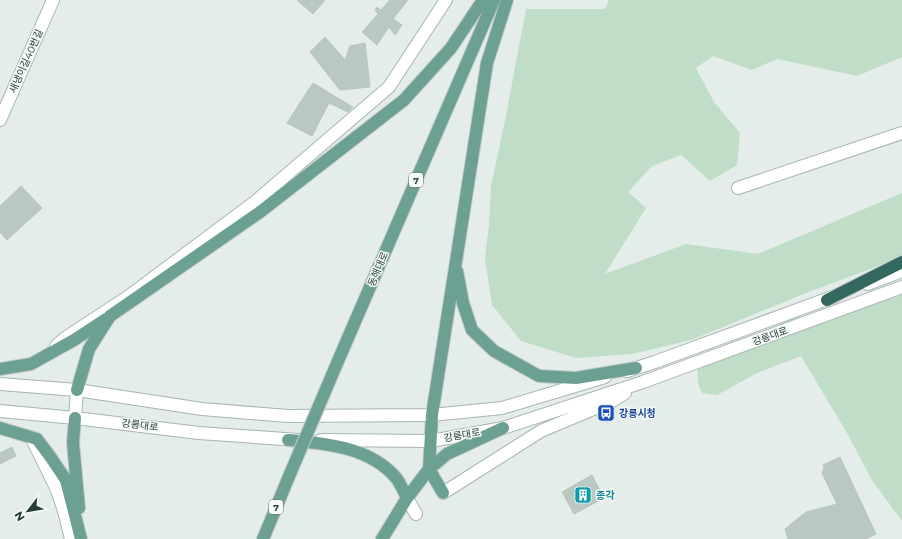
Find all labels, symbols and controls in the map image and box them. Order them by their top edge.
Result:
street label: 새냉이길40번길 [6,27,46,95]
road number: 7 [409,173,423,187]
street label: 동해대로 [365,250,391,288]
street label: 강릉대로 [750,324,790,348]
bus stop icon: 강릉시청 [596,403,616,423]
place label: 강릉시청 [619,407,656,420]
street label: 강릉대로 [121,416,159,434]
street label: 강릉대로 [443,425,481,445]
building icon: 종각 [573,485,593,505]
place label: 종각 [596,489,615,502]
north arrow [8,491,48,531]
road number: 7 [269,500,283,514]
text: N [11,509,28,524]

